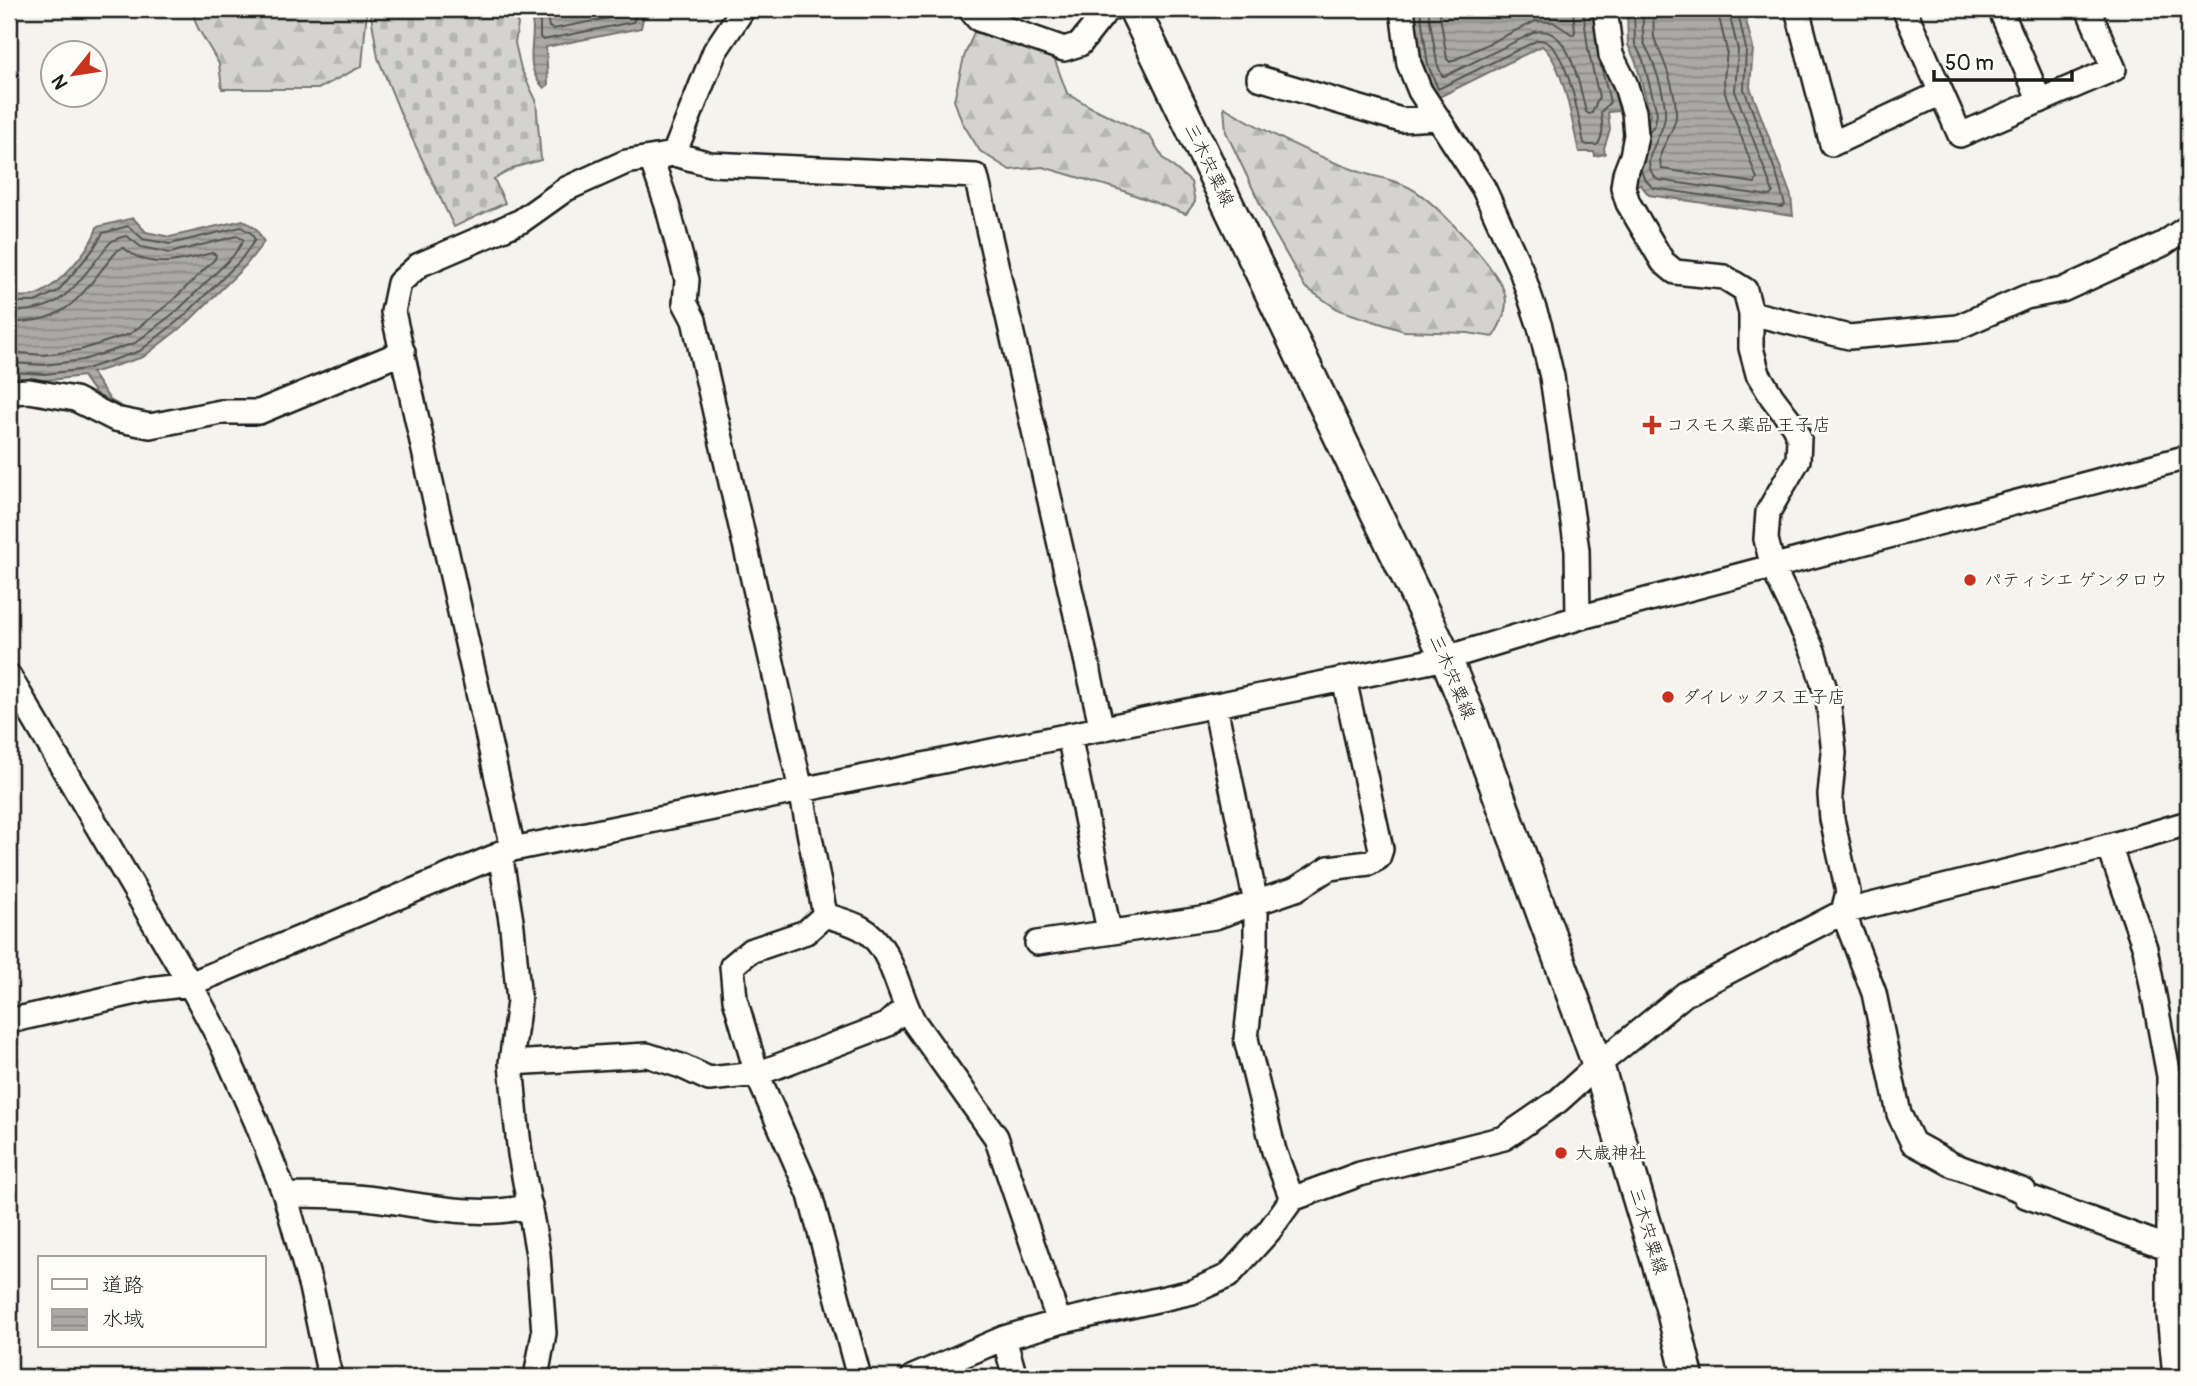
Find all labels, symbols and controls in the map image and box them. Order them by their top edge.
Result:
north arrow [38,38,108,108]
scale bar [1934,38,2073,82]
text: 50 m [1945,50,1994,77]
text: N [46,70,74,94]
street label: 三木宍粟線 [1179,120,1239,210]
place label: コスモス薬品 王子店 [1666,414,1831,437]
marker: コスモス薬品 王子店 [1644,417,1660,433]
place label: パティシエ ゲンタロウ [1984,569,2167,592]
marker: パティシエ ゲンタロウ [1962,572,1978,588]
street label: 三木宍粟線 [1424,631,1480,723]
place label: ダイレックス 王子店 [1682,686,1846,709]
marker: ダイレックス 王子店 [1660,689,1676,705]
place label: 大歳神社 [1575,1142,1647,1165]
marker: 大歳神社 [1553,1145,1569,1161]
street label: 三木宍粟線 [1624,1185,1672,1277]
legend [38,1256,266,1348]
text: 道路 [102,1272,144,1299]
text: 水域 [102,1306,144,1333]

